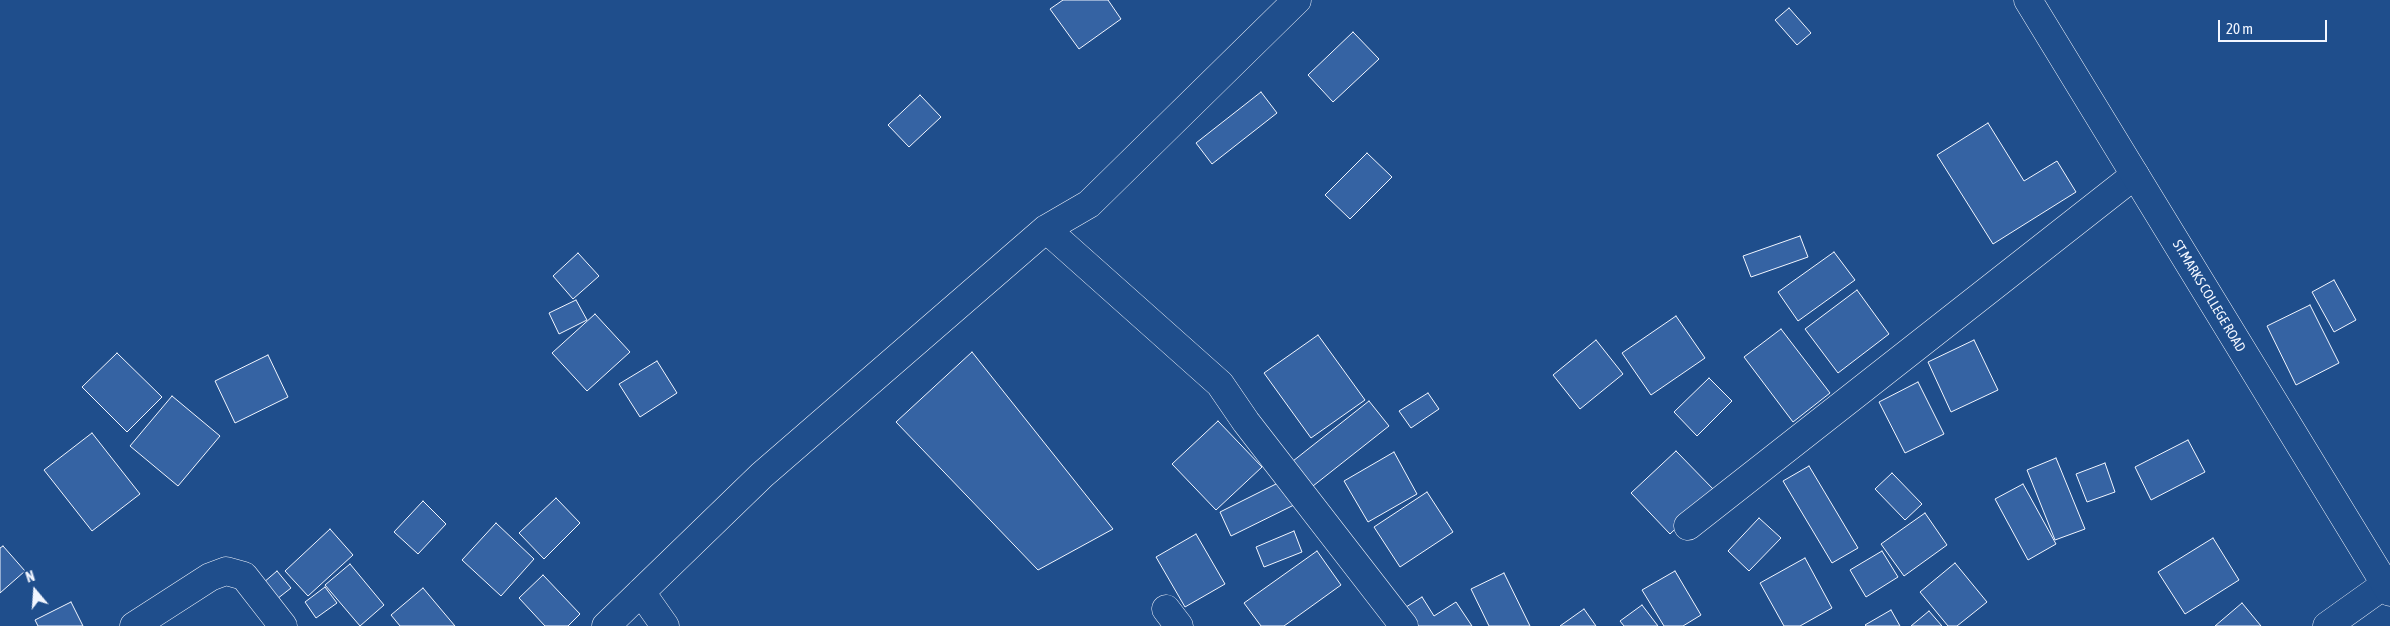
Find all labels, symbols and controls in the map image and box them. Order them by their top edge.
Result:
scale bar [2220,10,2329,42]
text: 20 m [2226,20,2253,37]
street label: ST.MARKS COLLEGE ROAD [2169,237,2249,355]
north arrow [10,566,60,616]
text: N [24,568,37,586]

